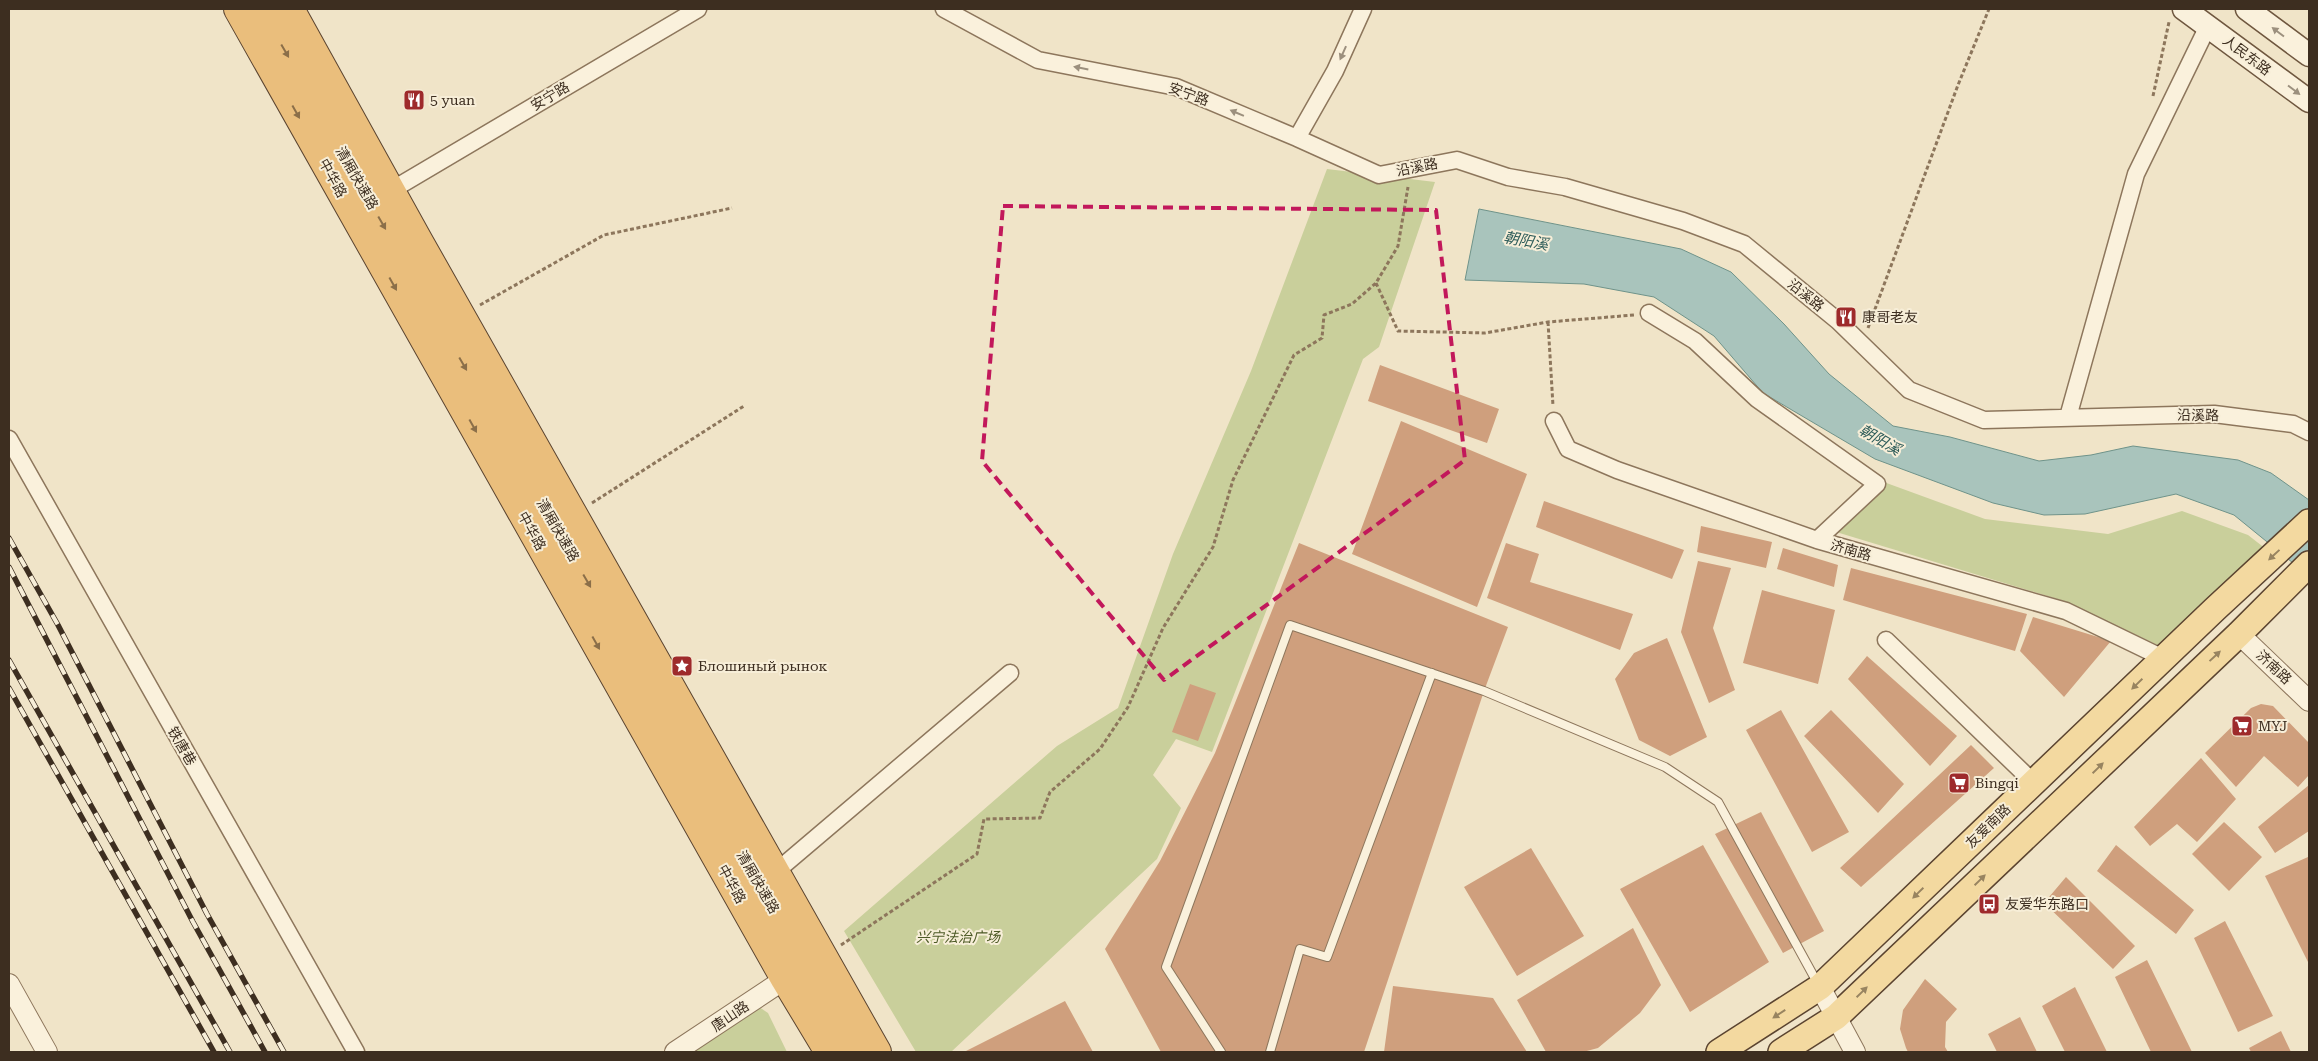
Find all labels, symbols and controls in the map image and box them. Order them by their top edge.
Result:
one-way arrow [2271,27,2285,37]
street label: 人民东路 [2220,32,2274,78]
one-way arrow [281,44,289,59]
one-way arrow [1339,46,1347,60]
one-way arrow [1074,64,1089,72]
street label: 安宁路 [528,78,572,114]
street label: 安宁路 [1167,79,1211,109]
one-way arrow [2287,85,2301,95]
restaurant icon: 5 yuan [402,88,426,112]
place label: 5 yuan [430,92,475,108]
one-way arrow [292,105,300,120]
one-way arrow [1230,108,1244,116]
street label: 清厢快速路 [333,144,381,212]
street label: 沿溪路 [1395,155,1439,179]
street label: 中华路 [316,156,350,200]
one-way arrow [378,216,387,229]
water label: 朝阳溪 [1502,228,1552,254]
street label: 沿溪路 [1785,276,1827,314]
one-way arrow [389,277,397,292]
restaurant icon: 康哥老友 [1834,305,1858,329]
place label: 康哥老友 [1862,309,1918,325]
one-way arrow [459,357,467,371]
street label: 沿溪路 [2177,407,2219,423]
one-way arrow [469,418,477,433]
water label: 朝阳溪 [1856,421,1906,460]
street label: 清厢快速路 [534,496,582,564]
street label: 中华路 [515,509,549,553]
street label: 济南路 [1829,537,1873,563]
one-way arrow [2268,549,2280,561]
one-way arrow [582,575,591,588]
one-way arrow [592,636,600,651]
street label: 济南路 [2253,647,2295,687]
one-way arrow [2209,650,2221,662]
place icon: Блошиный рынок [670,654,694,678]
place label: Блошиный рынок [698,658,827,674]
one-way arrow [2131,678,2143,690]
supermarket icon: MYJ [2230,714,2254,738]
place label: MYJ [2258,718,2288,734]
street label: 铁唐巷 [165,724,199,768]
one-way arrow [2091,762,2103,774]
supermarket icon: Bingqi [1947,771,1971,795]
place label: Bingqi [1975,775,2019,791]
street label: 友爱南路 [1962,801,2014,851]
street label: 清厢快速路 [734,848,782,916]
street label: 中华路 [715,862,749,906]
one-way arrow [1973,874,1985,886]
one-way arrow [1913,887,1925,899]
bus stop icon: 友爱华东路口 [1977,892,2001,916]
place label: 友爱华东路口 [2005,896,2089,912]
park label: 兴宁法治广场 [916,929,1001,945]
one-way arrow [1856,986,1868,998]
street label: 唐山路 [708,998,752,1034]
one-way arrow [1772,1009,1786,1019]

